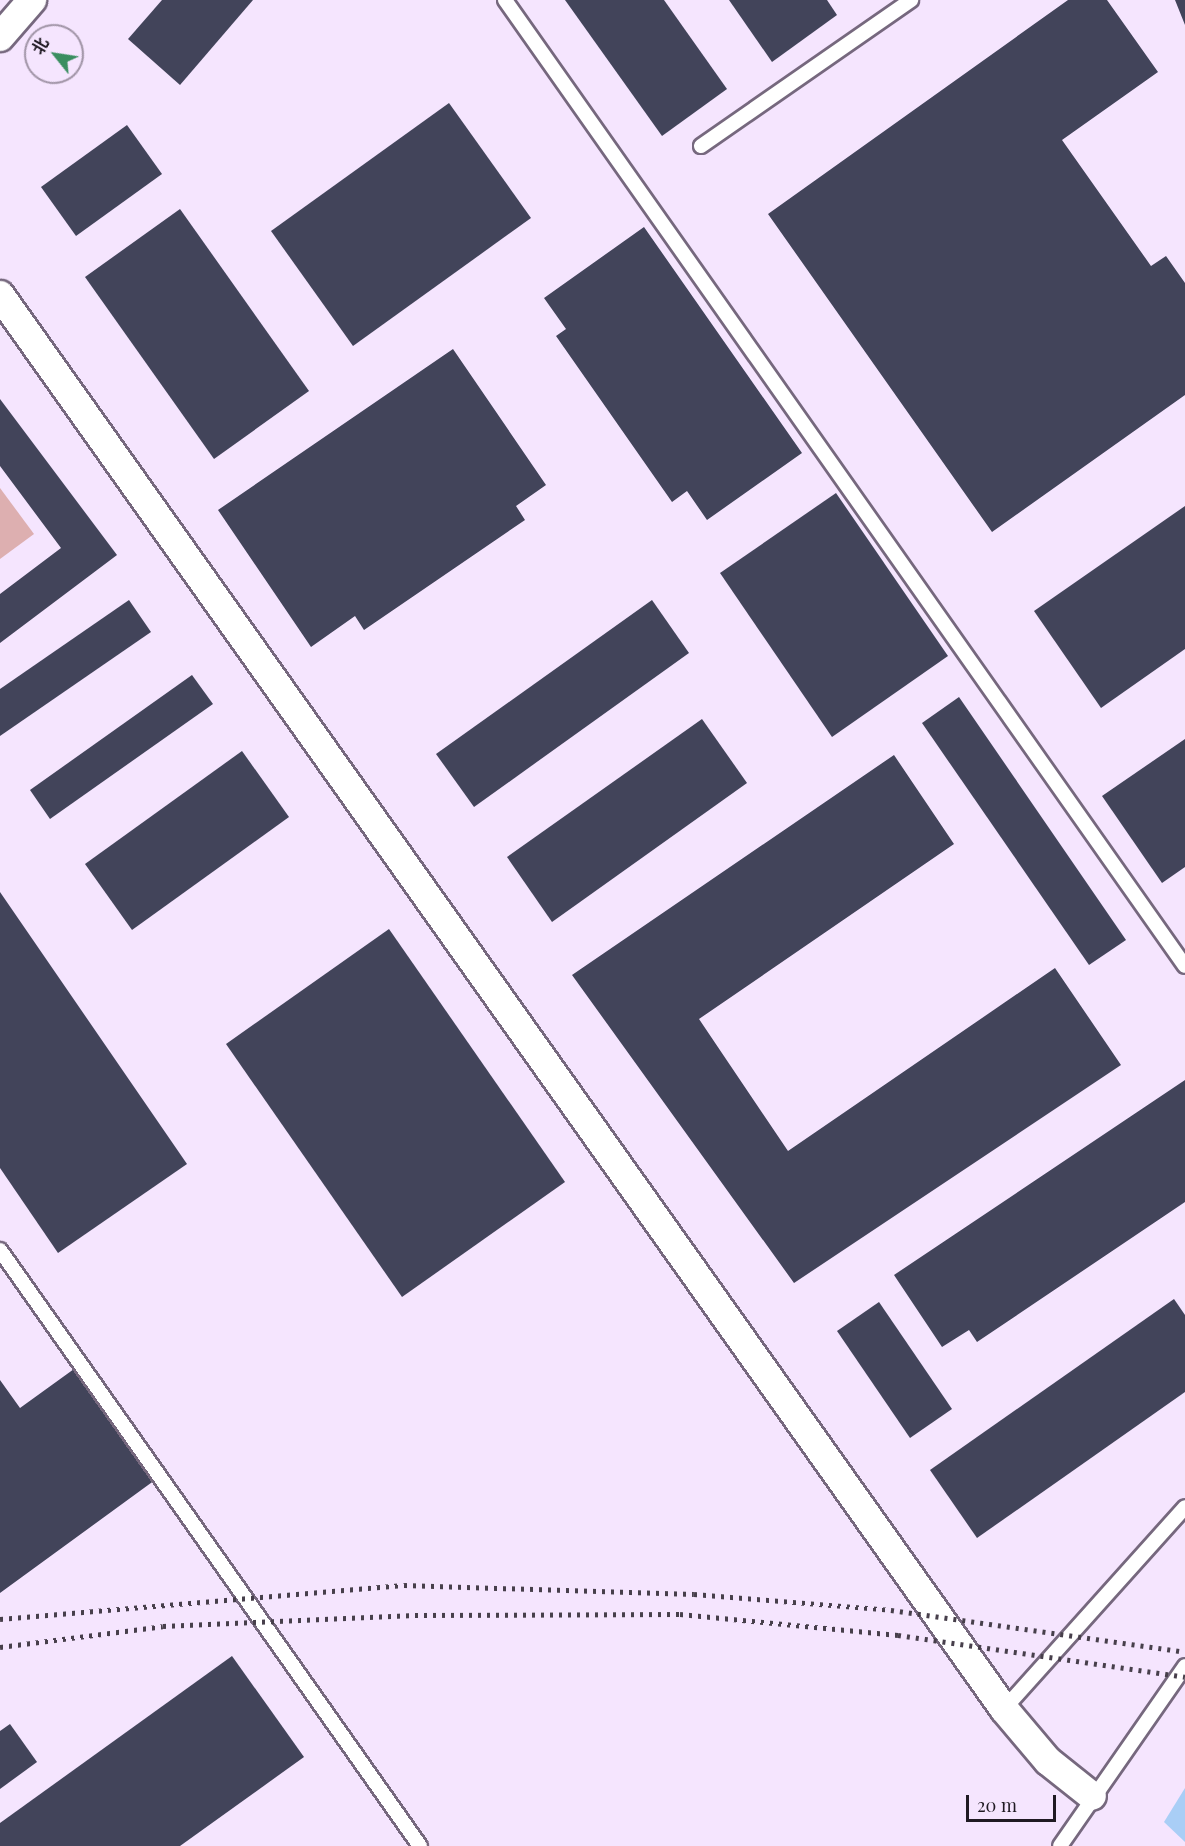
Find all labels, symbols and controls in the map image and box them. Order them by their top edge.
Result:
north arrow [24,24,84,84]
text: 北 [27,34,53,58]
scale bar [969,1783,1059,1821]
text: 20 m [977,1793,1017,1817]

